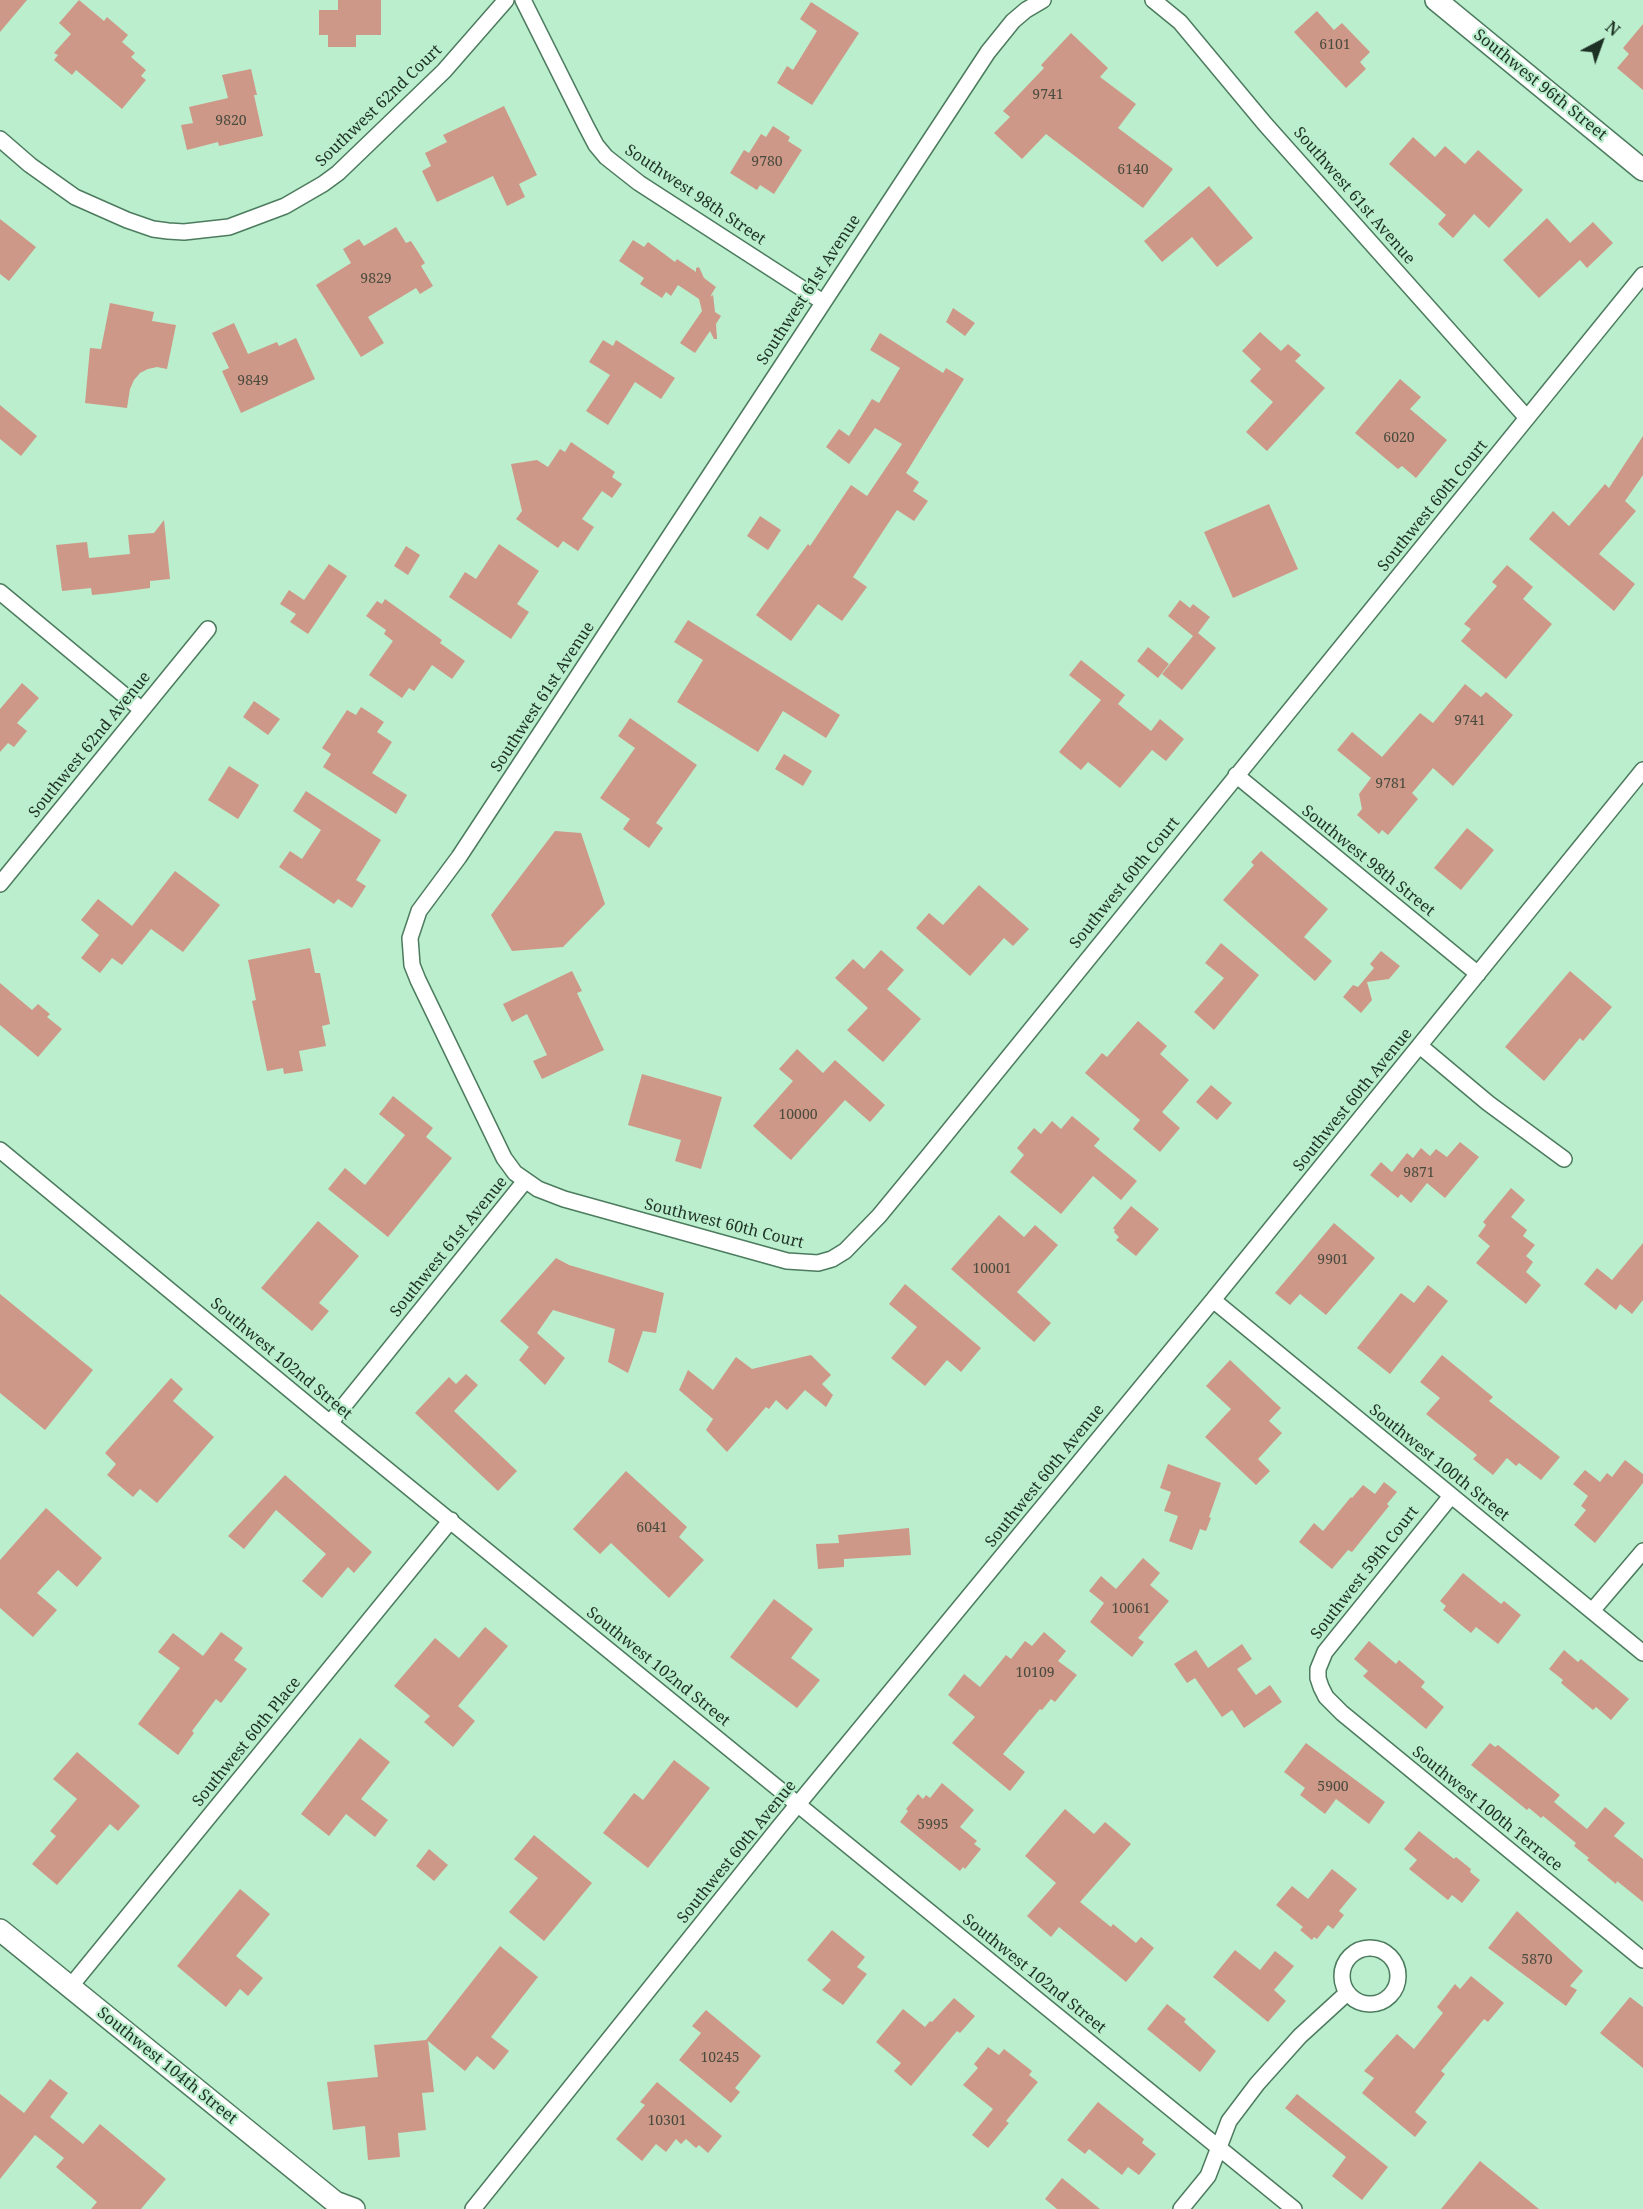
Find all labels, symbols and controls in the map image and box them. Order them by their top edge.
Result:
north arrow [1571,12,1631,72]
text: N [1601,16,1625,41]
street label: Southwest 96th Street [1470,25,1610,145]
house number: 6101 [1319,37,1351,53]
street label: Southwest 62nd Court [312,41,446,171]
house number: 9741 [1032,87,1064,103]
house number: 9820 [215,113,247,129]
street label: Southwest 61st Avenue [1289,124,1419,268]
street label: Southwest 98th Street [621,141,769,249]
house number: 9780 [751,154,783,170]
house number: 6140 [1117,162,1149,178]
street label: Southwest 61st Avenue [753,211,865,369]
house number: 9829 [360,271,392,287]
house number: 9849 [237,373,269,389]
house number: 6020 [1383,430,1415,446]
street label: Southwest 60th Court [1374,436,1492,576]
street label: Southwest 61st Avenue [487,618,599,776]
street label: Southwest 62nd Avenue [25,668,155,822]
house number: 9741 [1454,713,1486,729]
house number: 9781 [1375,776,1407,792]
street label: Southwest 98th Street [1298,801,1438,921]
street label: Southwest 60th Court [1066,813,1184,953]
street label: Southwest 60th Avenue [1289,1025,1417,1175]
house number: 10000 [778,1107,818,1123]
house number: 9871 [1403,1165,1435,1181]
street label: Southwest 61st Avenue [386,1173,512,1321]
street label: Southwest 60th Court [642,1195,806,1253]
house number: 9901 [1317,1252,1349,1268]
house number: 10001 [972,1261,1012,1277]
street label: Southwest 102nd Street [206,1294,356,1424]
street label: Southwest 60th Avenue [981,1401,1109,1551]
street label: Southwest 100th Street [1365,1401,1513,1525]
street label: Southwest 59th Court [1307,1503,1423,1643]
house number: 6041 [636,1520,668,1536]
house number: 10061 [1111,1601,1151,1617]
street label: Southwest 102nd Street [582,1603,734,1731]
house number: 10109 [1015,1665,1055,1681]
street label: Southwest 60th Place [189,1673,305,1811]
street label: Southwest 100th Terrace [1408,1742,1566,1876]
street label: Southwest 60th Avenue [673,1777,801,1927]
house number: 5900 [1317,1779,1349,1795]
house number: 5995 [917,1817,949,1833]
street label: Southwest 102nd Street [958,1910,1110,2038]
house number: 5870 [1521,1952,1553,1968]
street label: Southwest 104th Street [93,2004,241,2128]
house number: 10245 [700,2050,740,2066]
house number: 10301 [647,2113,687,2129]

